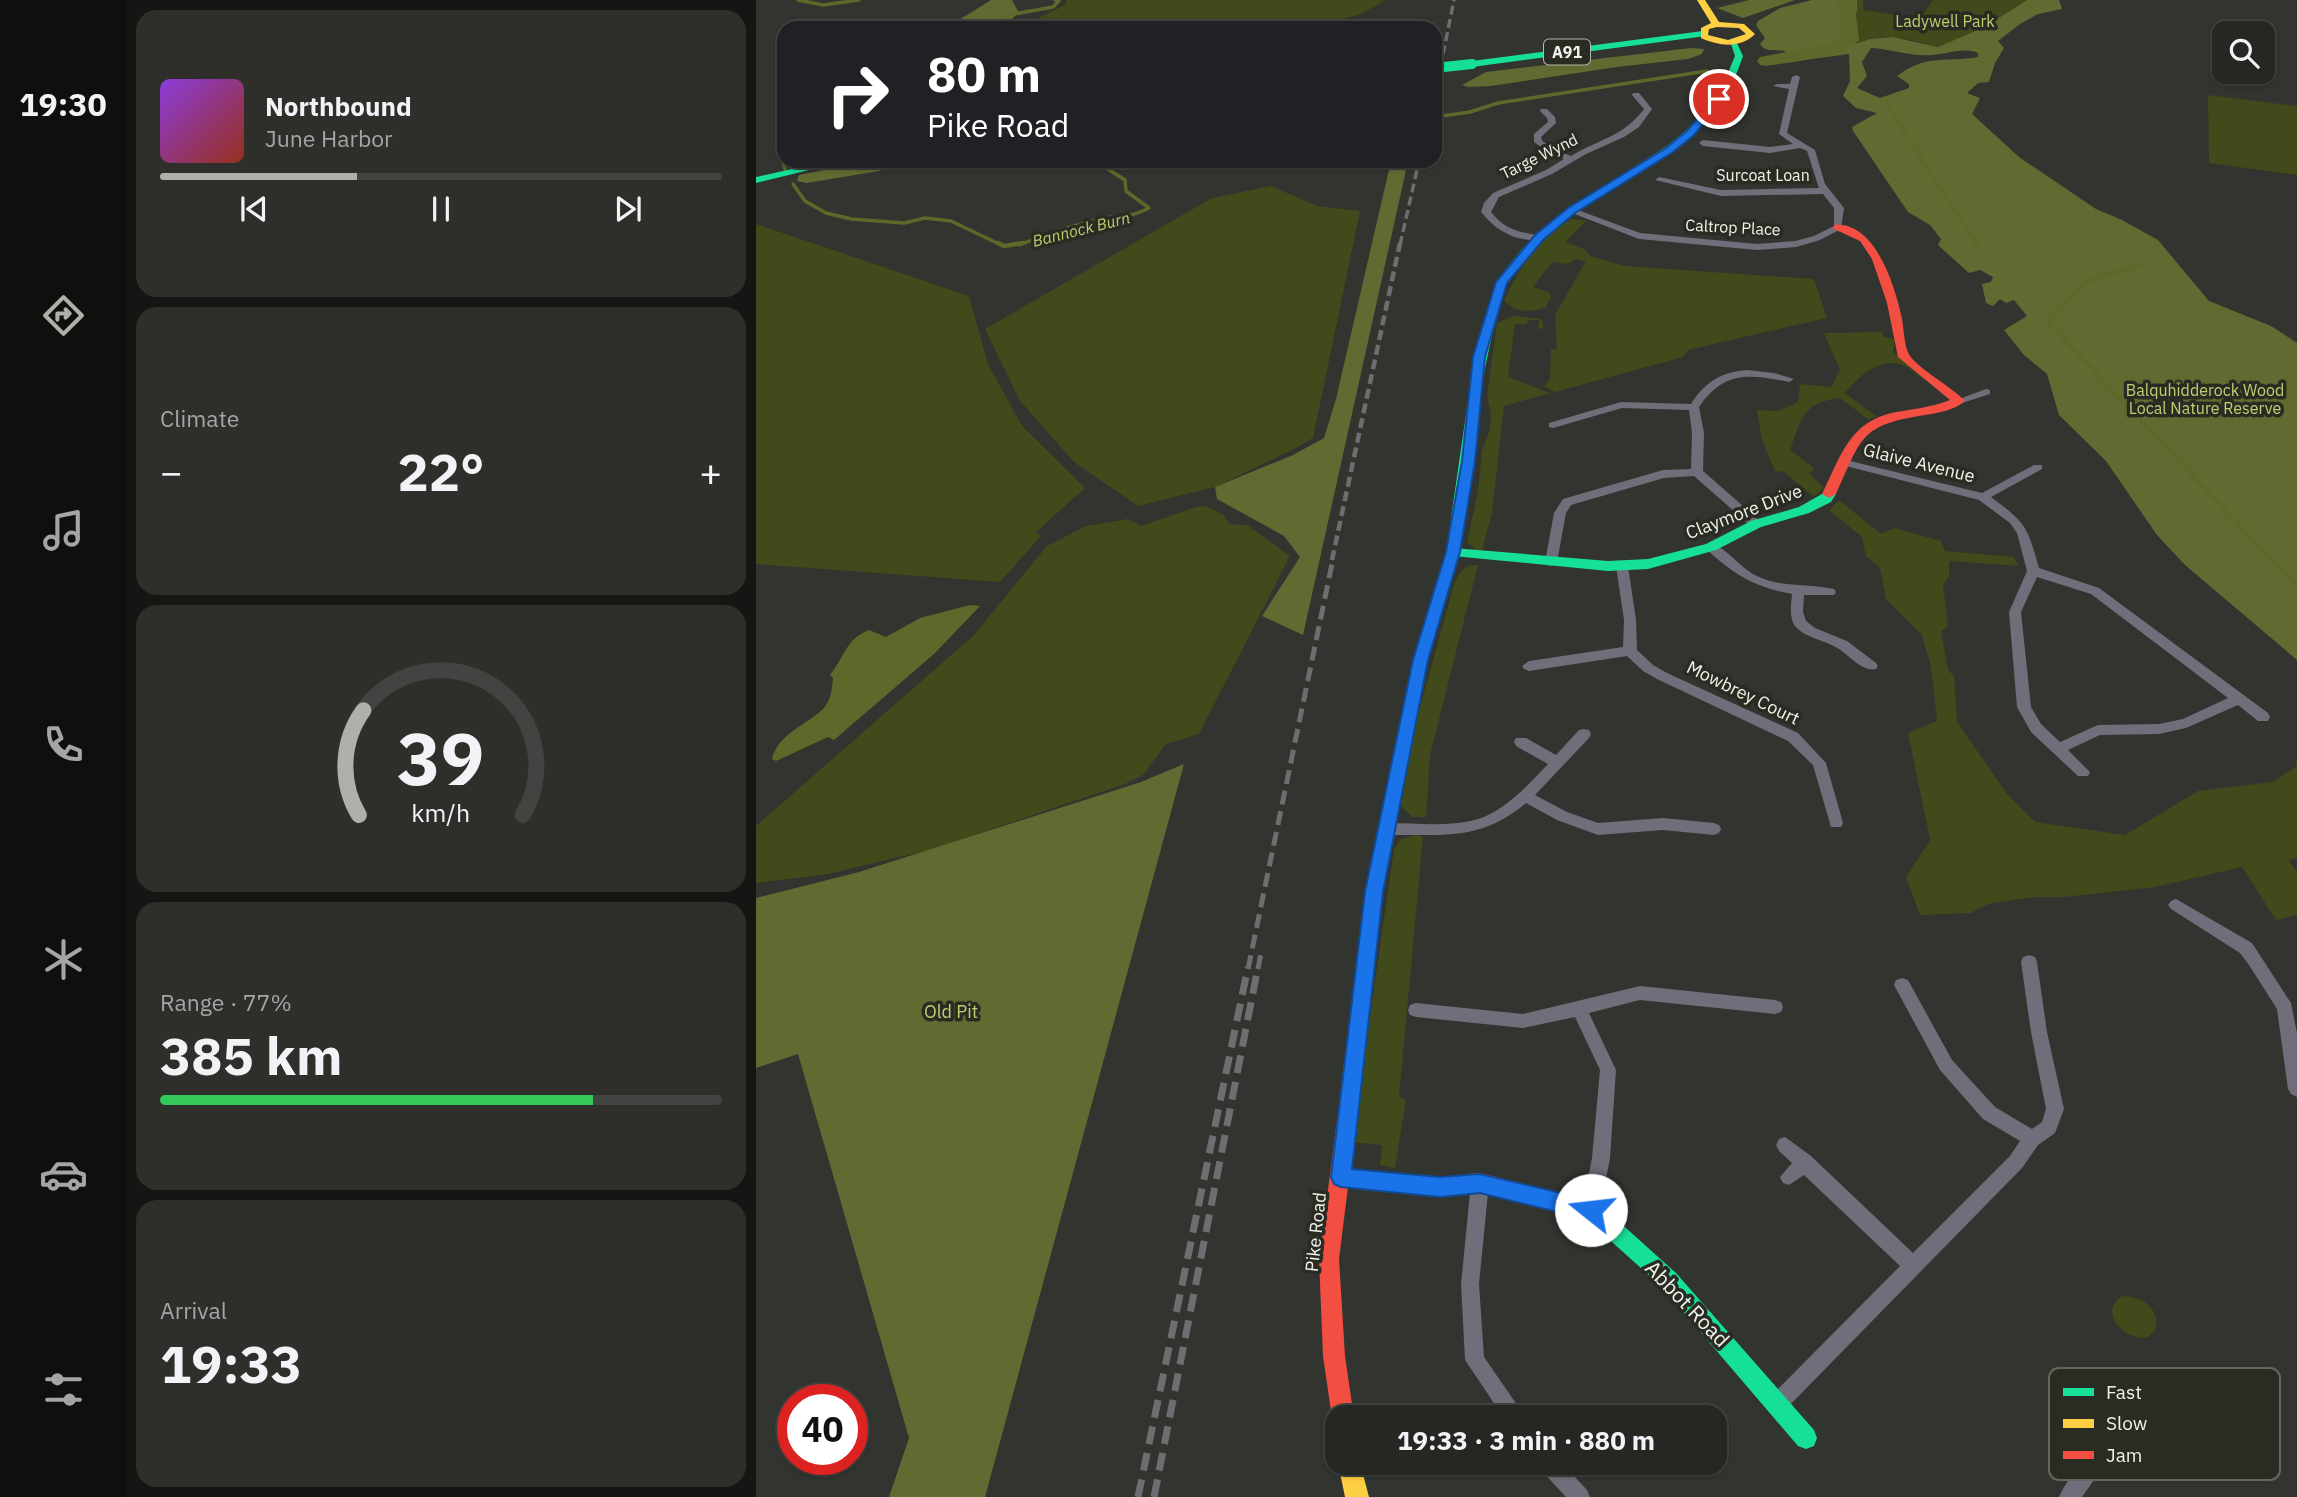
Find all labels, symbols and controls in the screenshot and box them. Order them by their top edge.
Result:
park label: Ladywell Park [1895,11,1995,31]
map controls [2212,21,2275,84]
button: search [2212,21,2275,84]
road number: A91 [1544,40,1590,64]
text: 80 m [927,42,1041,105]
icon: right [812,49,903,140]
pin [1689,69,1749,129]
icon: arrive [1700,80,1738,118]
text: 19:30 [19,83,107,125]
text: Northbound [265,89,412,123]
text: Pike Road [927,104,1069,146]
text: June Harbor [265,123,393,153]
street label: Targe Wynd [1497,129,1581,183]
street label: Surcoat Loan [1716,165,1810,185]
icon: previous [235,190,273,228]
icon: pause [422,190,460,228]
icon: next [609,190,647,228]
water label: Bannock Burn [1030,207,1132,251]
street label: Caltrop Place [1685,215,1781,239]
icon: directions [39,291,88,340]
park label: Balquhidderock Wood Local Nature Reserve [2126,380,2284,418]
text: Climate [160,403,239,433]
text: 22° [398,438,484,505]
street label: Glaive Avenue [1861,438,1978,488]
text: − [160,447,183,496]
text: + [699,447,722,496]
street label: Claymore Drive [1682,479,1805,544]
icon: music [39,506,88,555]
street label: Mowbrey Court [1683,655,1803,730]
text: 39 [397,710,485,805]
icon: phone [39,720,88,769]
text: km/h [412,795,470,828]
icon: climate [39,935,88,984]
text: Range · 77% [160,987,292,1017]
park label: Old Pit [924,1000,978,1023]
text: 385 km [160,1022,342,1089]
icon: car [39,1150,88,1199]
position arrow [1554,1173,1628,1247]
street label: Pike Road [1300,1191,1331,1273]
street label: Abbot Road [1639,1254,1736,1353]
text: Arrival [160,1295,227,1325]
text: 19:33 [160,1330,302,1397]
icon: filters [39,1365,88,1414]
legend [2049,1368,2280,1480]
text: Fast [2106,1380,2142,1404]
speed limit sign: 40 [777,1384,868,1475]
text: Slow [2106,1411,2147,1435]
text: 19:33 · 3 min · 880 m [1397,1423,1655,1457]
text: Jam [2106,1443,2142,1467]

